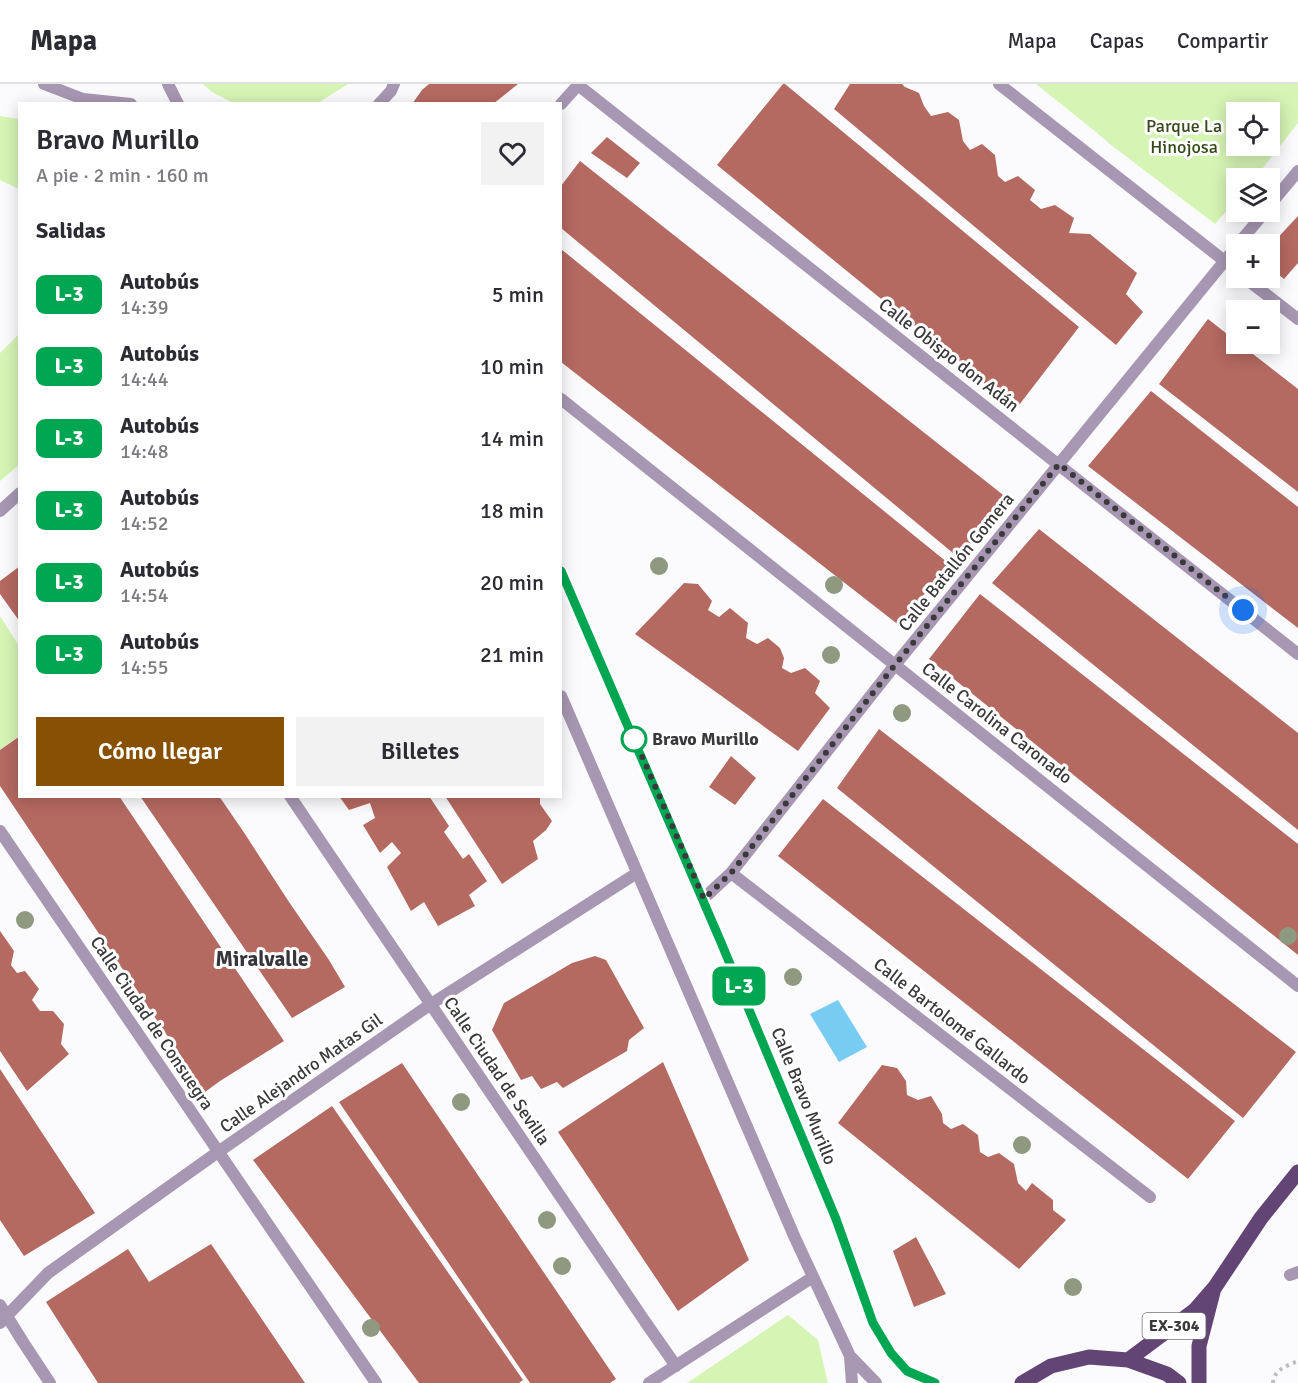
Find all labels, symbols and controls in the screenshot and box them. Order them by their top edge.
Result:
text: Mapa [30,24,97,58]
text: Mapa [1007,28,1057,54]
text: Capas [1090,28,1144,54]
text: Compartir [1177,28,1268,54]
map controls [1226,102,1280,354]
button: locate [1226,102,1280,156]
park label: Parque La Hinojosa [1146,115,1222,158]
button: heart [481,122,544,185]
text: Bravo Murillo [36,123,199,157]
text: A pie · 2 min · 160 m [36,163,209,188]
button: layers [1226,168,1280,222]
text: Salidas [36,217,106,244]
button: + [1226,234,1280,288]
text: Autobús [120,268,199,295]
text: L-3 [54,281,84,307]
text: 5 min [492,281,544,308]
street label: Calle Obispo don Adán [874,293,1024,417]
text: 14:39 [120,295,169,320]
button: − [1226,300,1280,354]
text: Autobús [120,340,199,367]
text: L-3 [54,353,84,379]
text: 10 min [480,353,544,380]
text: 14:44 [120,367,169,392]
text: Autobús [120,412,199,439]
text: L-3 [54,425,84,451]
text: 14 min [480,425,544,452]
text: 14:48 [120,439,169,464]
text: Autobús [120,484,199,511]
street label: Calle Batallón Gomera [893,488,1019,636]
text: L-3 [54,497,84,523]
text: 18 min [480,497,544,524]
text: 14:52 [120,511,169,536]
text: Autobús [120,556,199,583]
text: L-3 [54,569,84,595]
text: 20 min [480,569,544,596]
text: 14:54 [120,583,169,608]
your location [1228,595,1258,625]
text: Autobús [120,628,199,655]
text: L-3 [54,641,84,667]
text: 21 min [480,641,544,668]
text: 14:55 [120,655,169,680]
street label: Calle Carolina Caronado [917,657,1077,789]
button: Cómo llegar [36,717,284,786]
button: Billetes [296,717,544,786]
marker: Bravo Murillo [621,726,647,752]
place label: Bravo Murillo [652,728,759,750]
street label: Calle Ciudad de Consuegra [86,932,218,1114]
district label: Miralvalle [216,946,308,972]
street label: Calle Bartolomé Gallardo [869,953,1035,1089]
line badge: L-3 [704,966,774,1006]
text: L-3 [724,973,754,999]
street label: Calle Ciudad de Sevilla [439,993,555,1149]
street label: Calle Alejandro Matas Gil [215,1008,387,1138]
street label: Calle Bravo Murillo [766,1024,842,1168]
road number: EX-304 [1142,1313,1206,1339]

